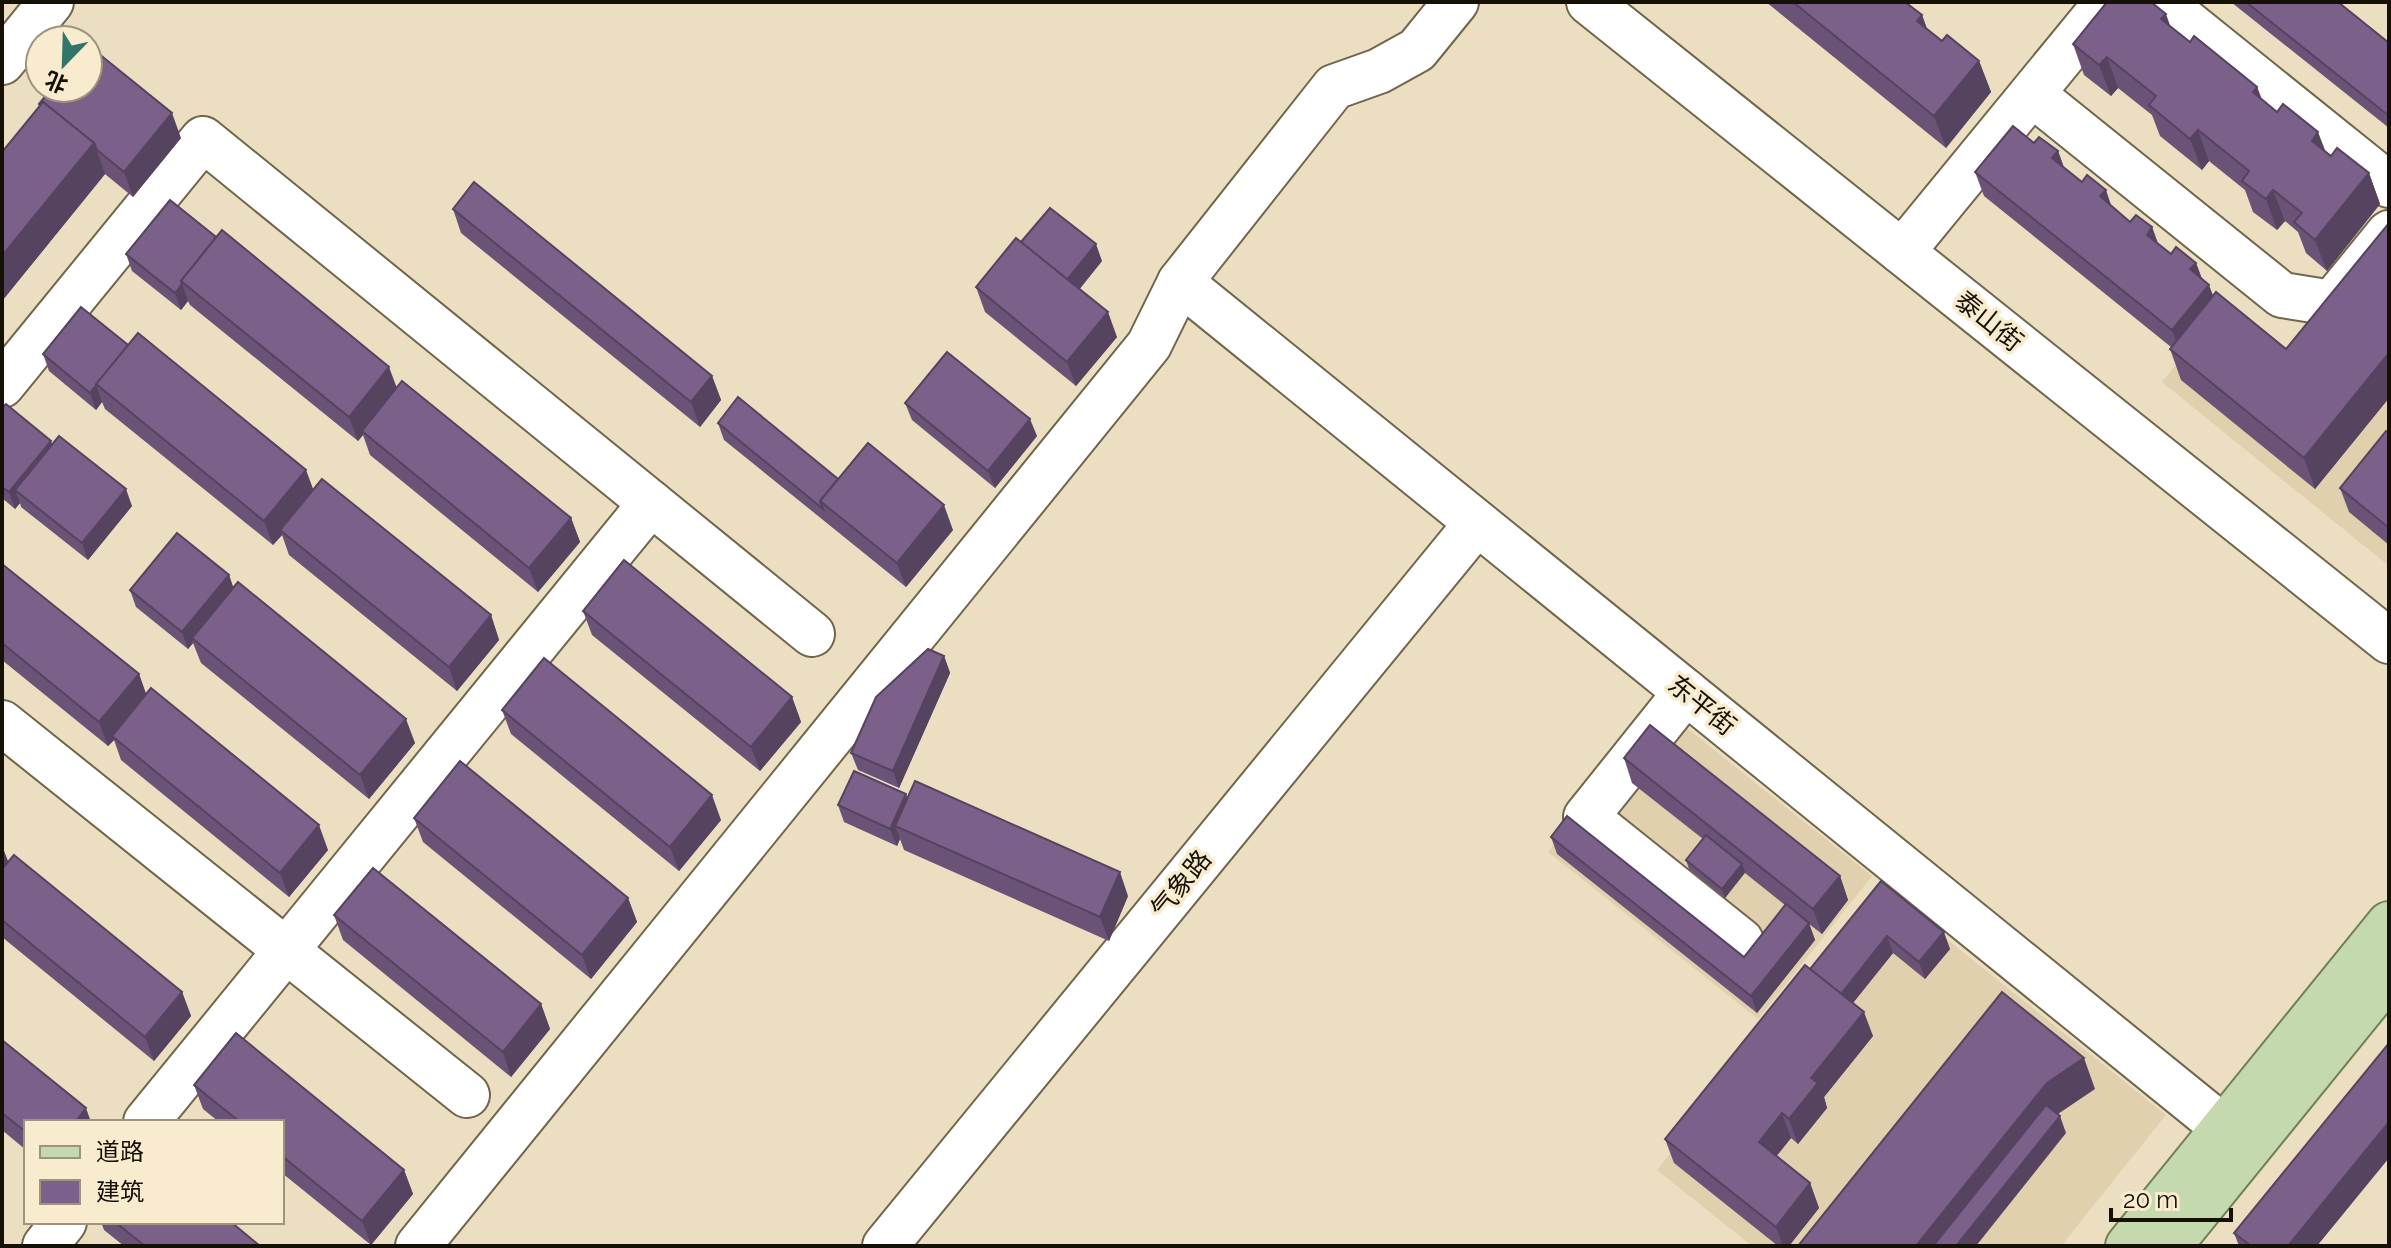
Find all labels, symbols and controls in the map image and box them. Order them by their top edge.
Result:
north arrow [24,24,104,104]
text: 北 [41,66,71,99]
street label: 泰山街 [1949,285,2029,357]
street label: 东平街 [1662,669,1742,741]
street label: 气象路 [1145,844,1217,924]
legend [24,1120,284,1224]
text: 道路 [96,1137,144,1166]
scale bar [2111,1172,2231,1222]
text: 建筑 [96,1177,144,1206]
text: 20 m [2123,1185,2178,1214]

